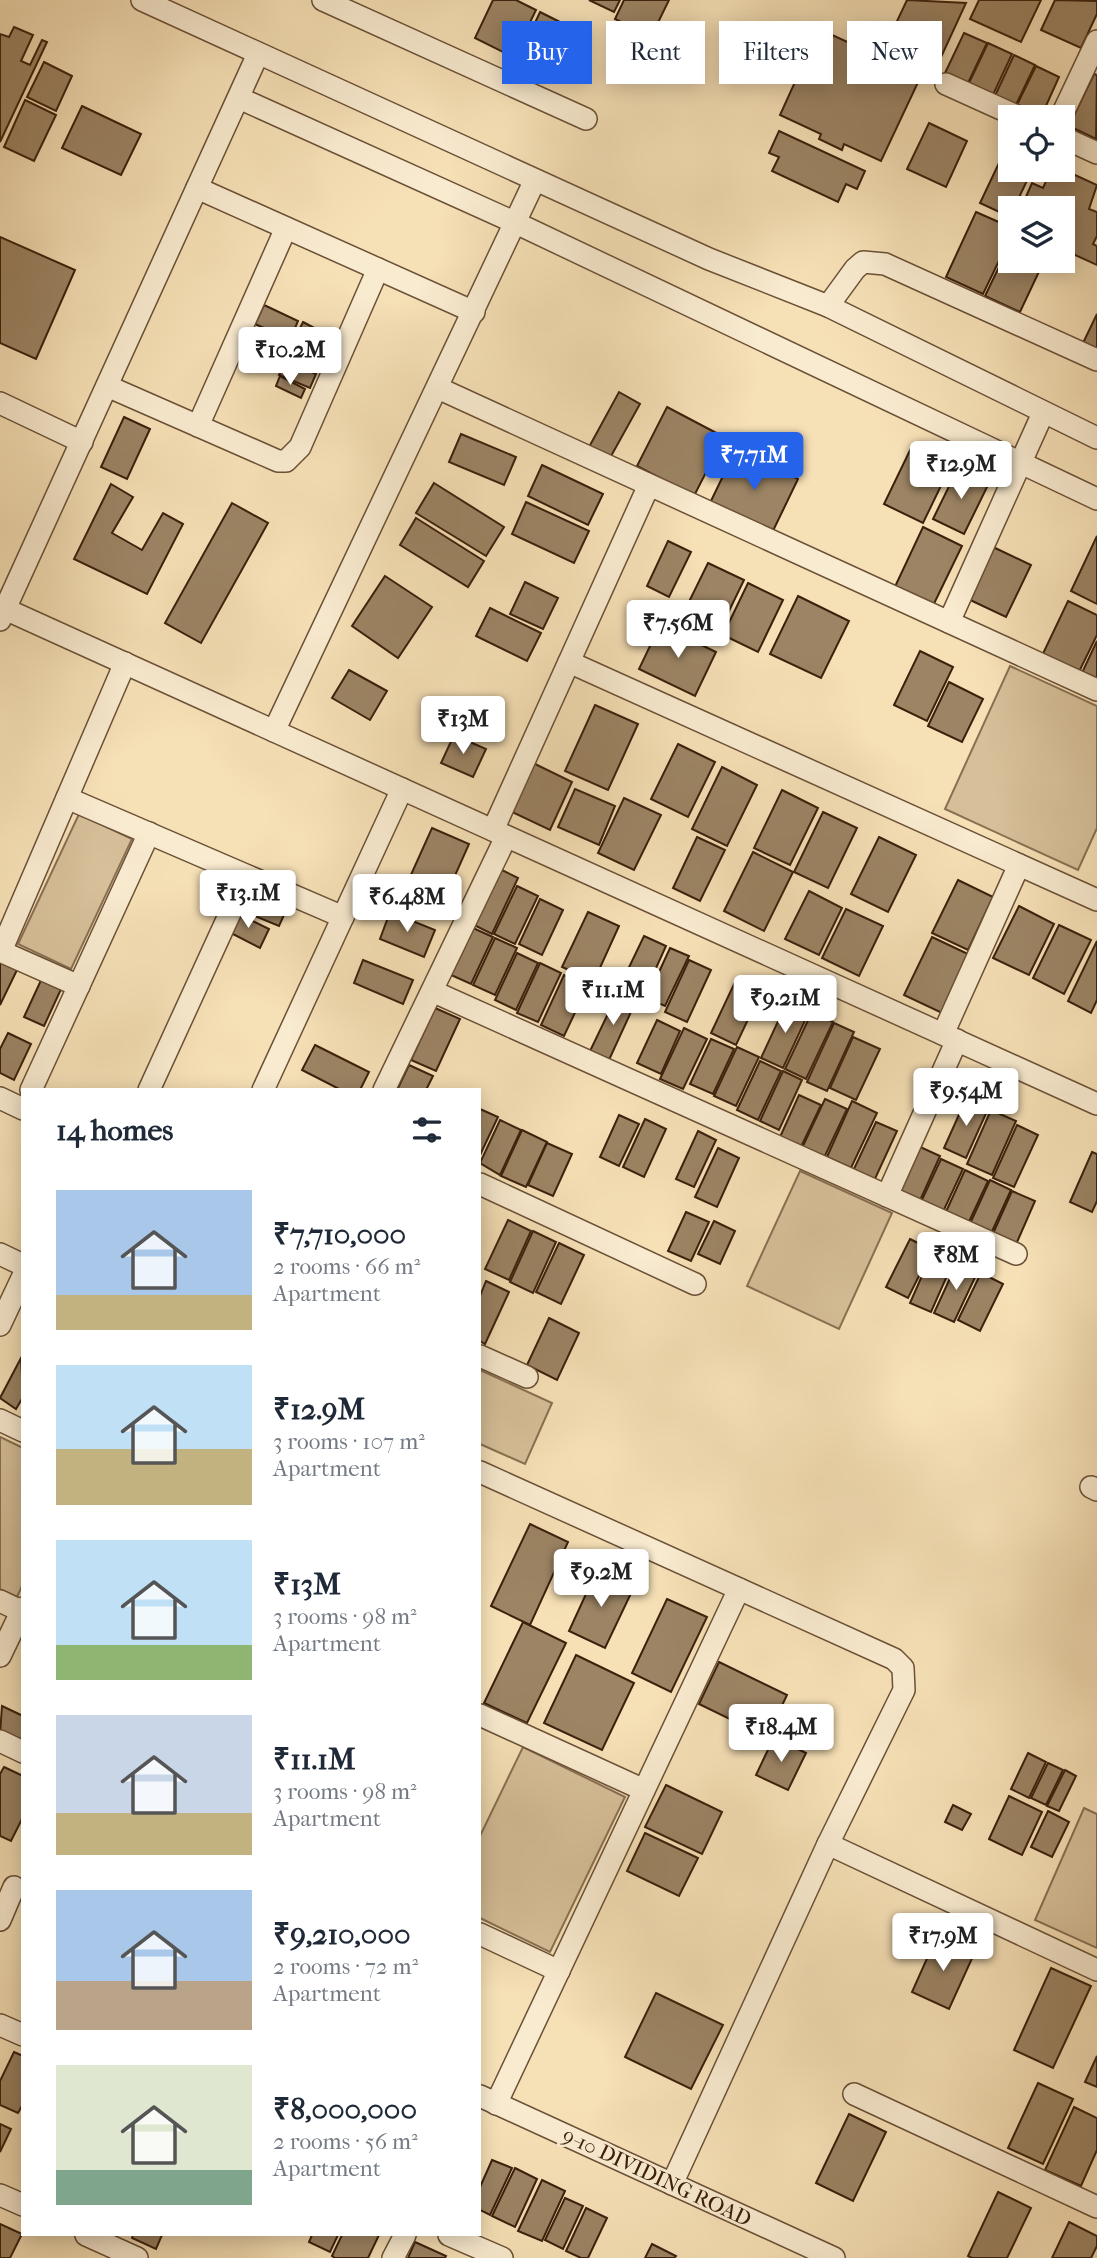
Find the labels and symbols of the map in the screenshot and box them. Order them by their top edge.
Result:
pin: ₹10.2M [233,328,347,387]
pin: ₹7.71M [697,433,811,492]
pin: ₹12.9M [904,442,1018,501]
pin: ₹7.56M [621,600,735,660]
pin: ₹13M [422,696,504,756]
pin: ₹13.1M [191,870,305,930]
pin: ₹6.48M [350,874,464,934]
pin: ₹11.1M [556,968,670,1027]
pin: ₹9.21M [728,976,842,1035]
pin: ₹9.54M [909,1068,1023,1128]
pin: ₹8M [922,1232,990,1292]
pin: ₹9.2M [552,1550,650,1609]
pin: ₹18.4M [724,1704,838,1764]
pin: ₹17.9M [886,1913,1000,1973]
street label: 9-10 DIVIDING ROAD [559,2123,755,2231]

